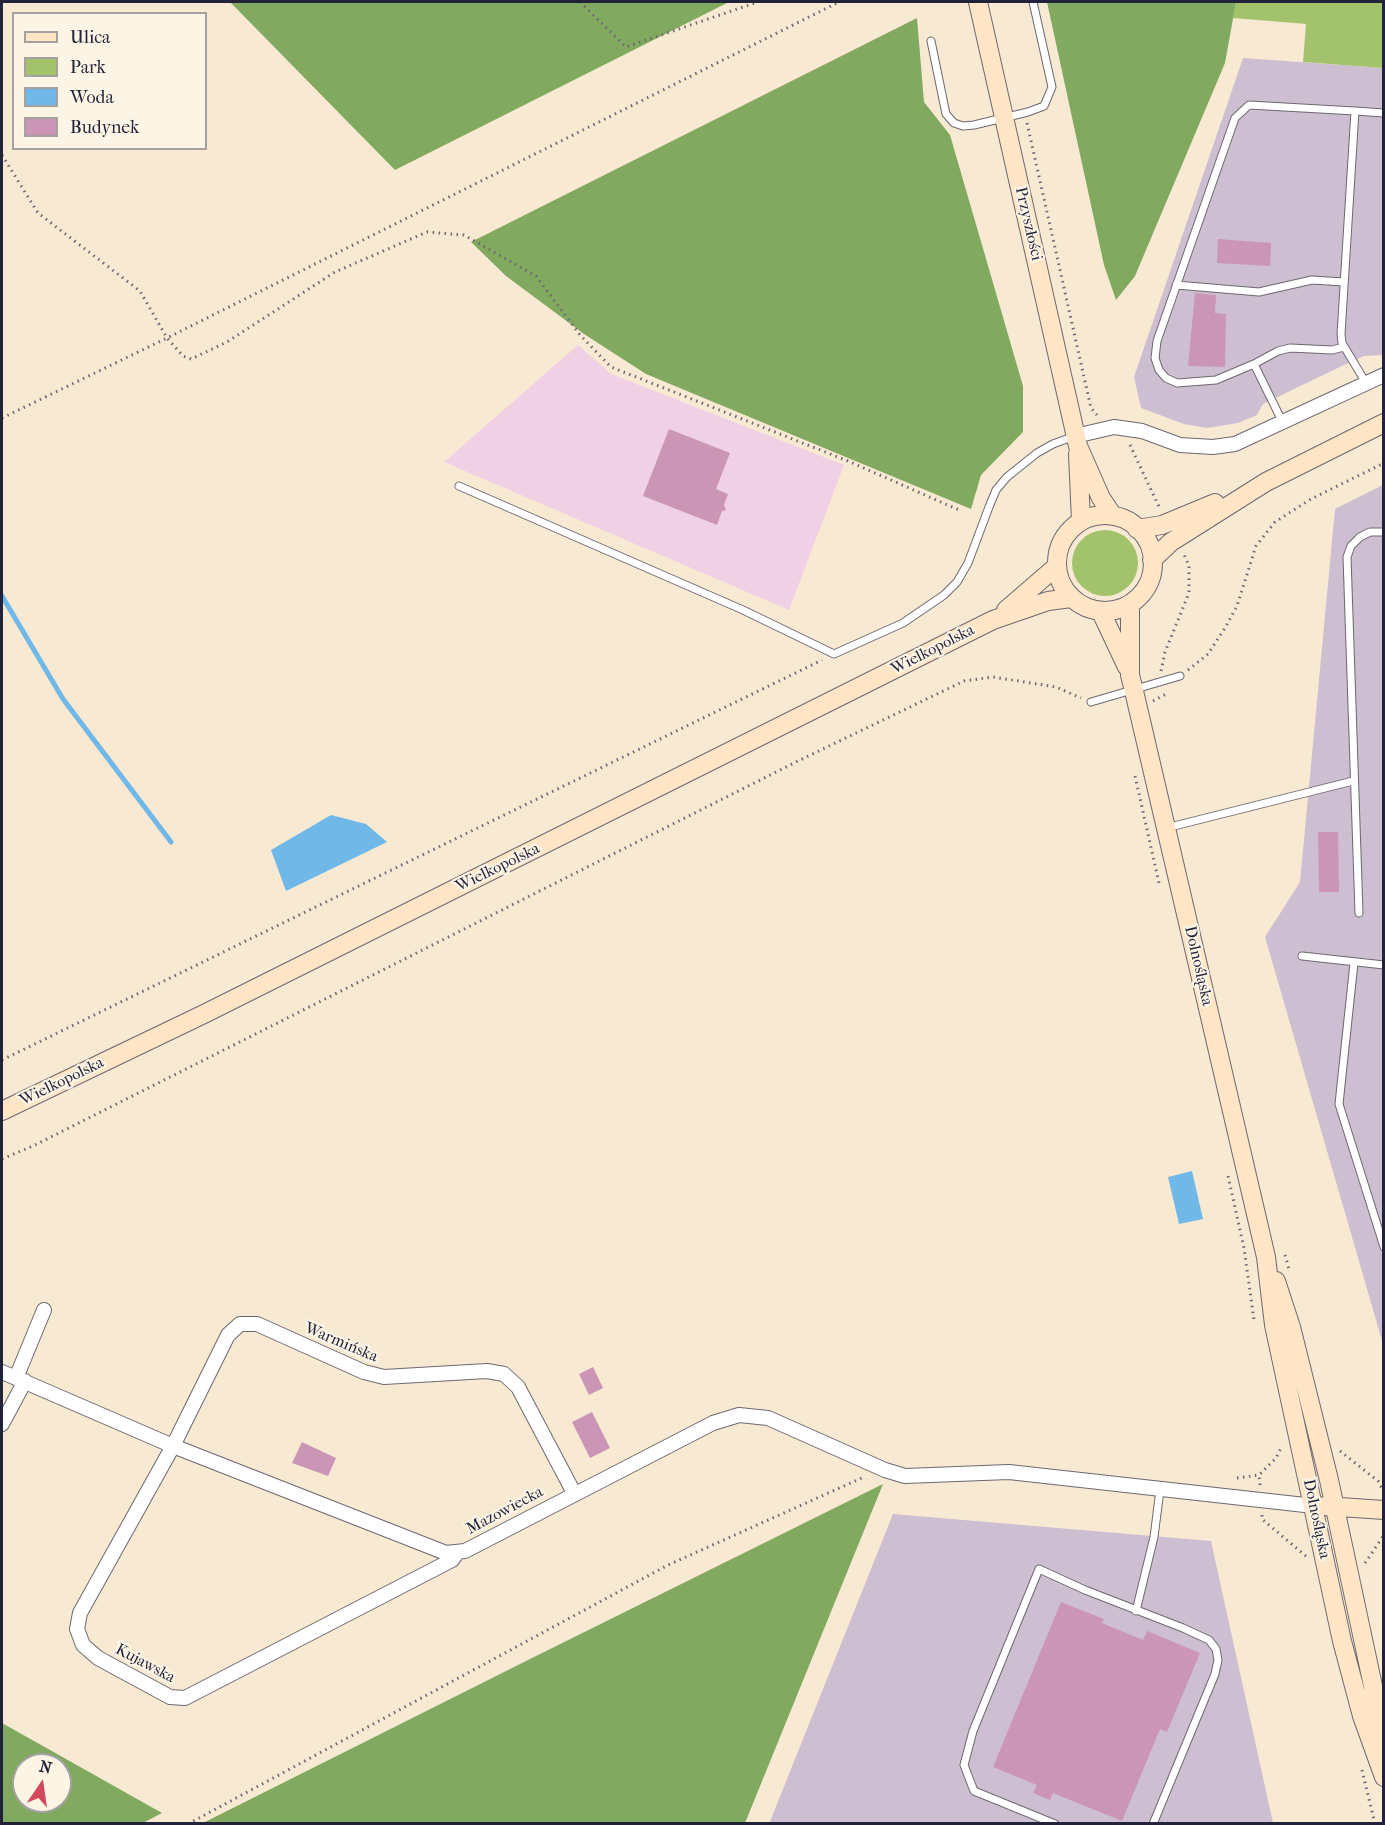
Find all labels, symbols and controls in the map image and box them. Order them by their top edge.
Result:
legend [12,12,207,150]
text: Ulica [70,27,110,48]
text: Park [70,57,106,78]
text: Woda [70,87,114,108]
text: Budynek [70,117,139,138]
street label: Przyszłości [1010,185,1046,263]
street label: Wielkopolska [888,621,978,679]
street label: Wielkopolska [453,839,543,897]
street label: Dolnośląska [1180,924,1216,1008]
street label: Wielkopolska [17,1053,107,1111]
street label: Warmińska [302,1319,380,1367]
street label: Dolnośląska [1298,1477,1334,1561]
street label: Mazowiecka [463,1483,547,1539]
street label: Kujawska [112,1640,178,1688]
north arrow [12,1753,72,1813]
text: N [38,1756,54,1778]

